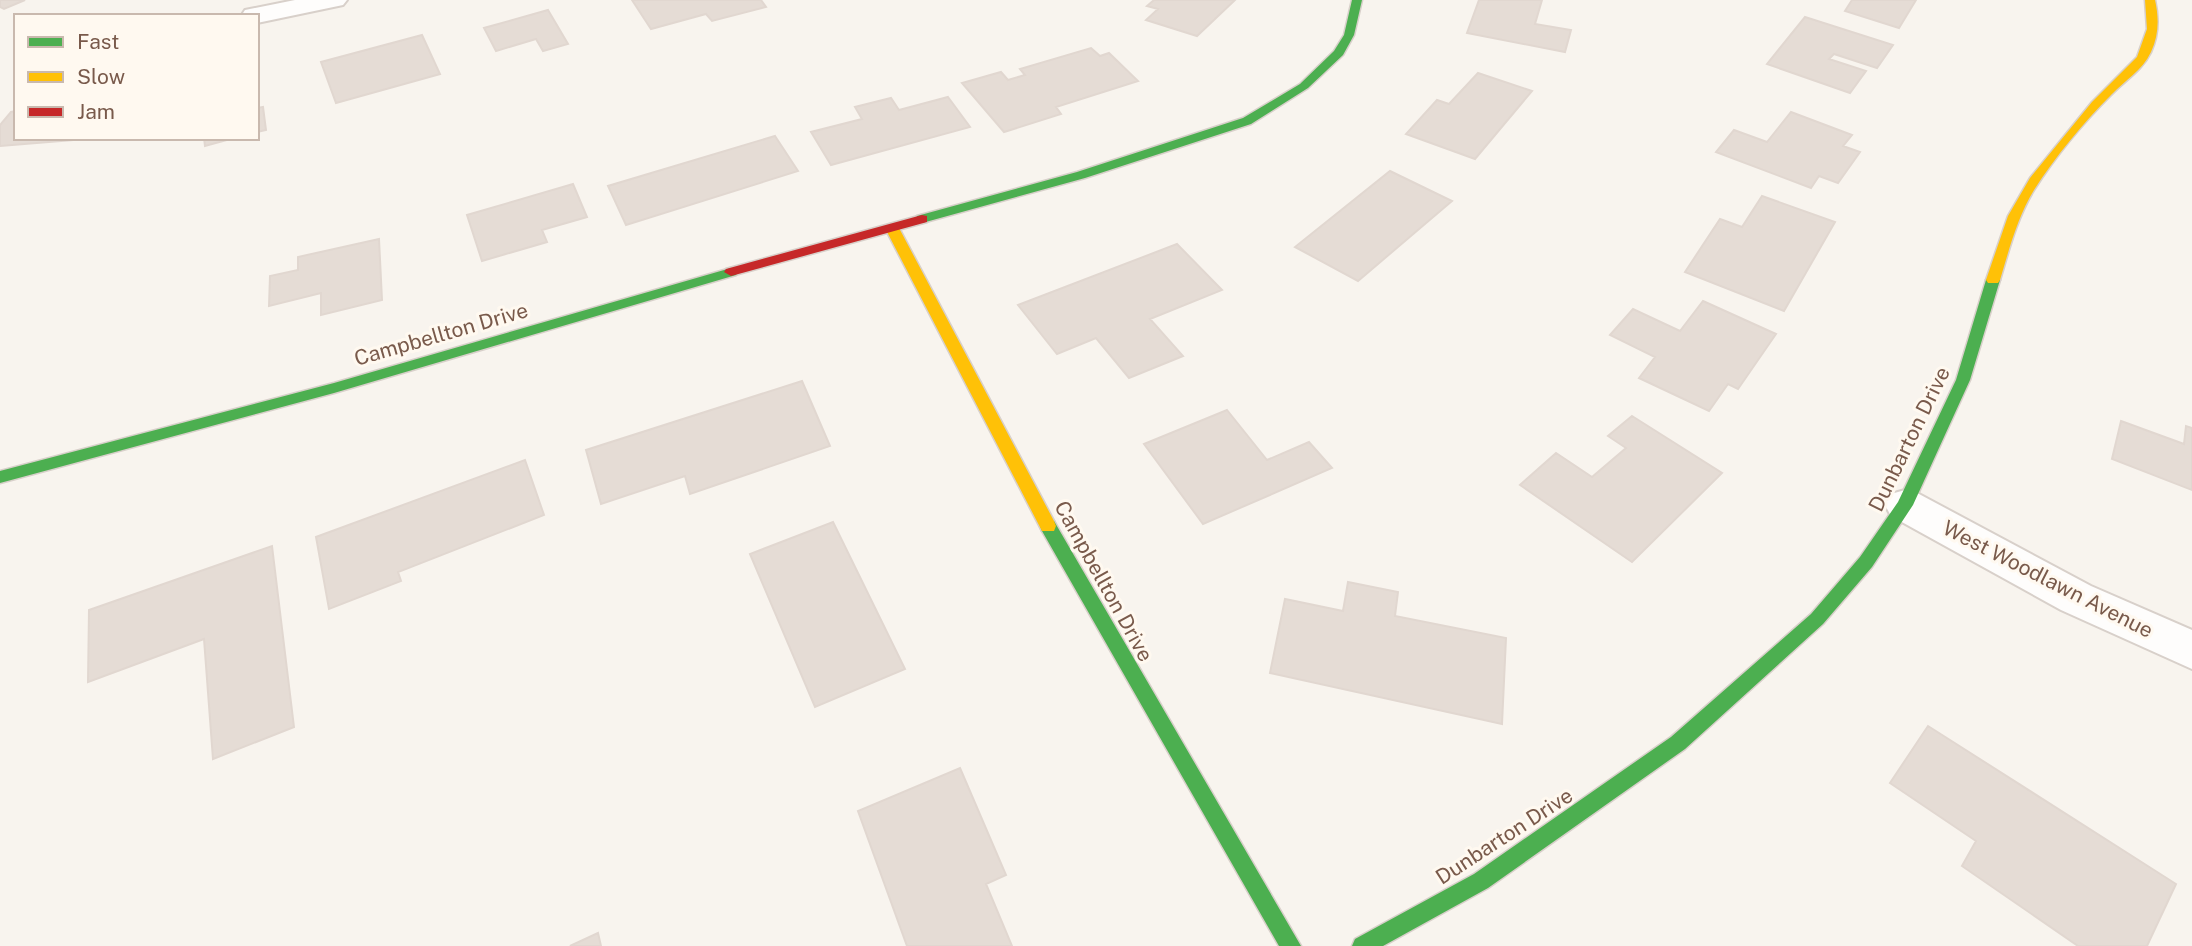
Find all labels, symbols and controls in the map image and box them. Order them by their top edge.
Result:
legend [14,14,259,140]
text: Fast [77,29,119,54]
text: Slow [77,64,125,89]
text: Jam [77,99,115,124]
street label: Campbellton Drive [351,297,531,371]
street label: Dunbarton Drive [1863,362,1955,516]
street label: Campbellton Drive [1049,496,1159,666]
street label: West Woodlawn Avenue [1939,515,2157,643]
street label: Dunbarton Drive [1431,782,1577,890]

